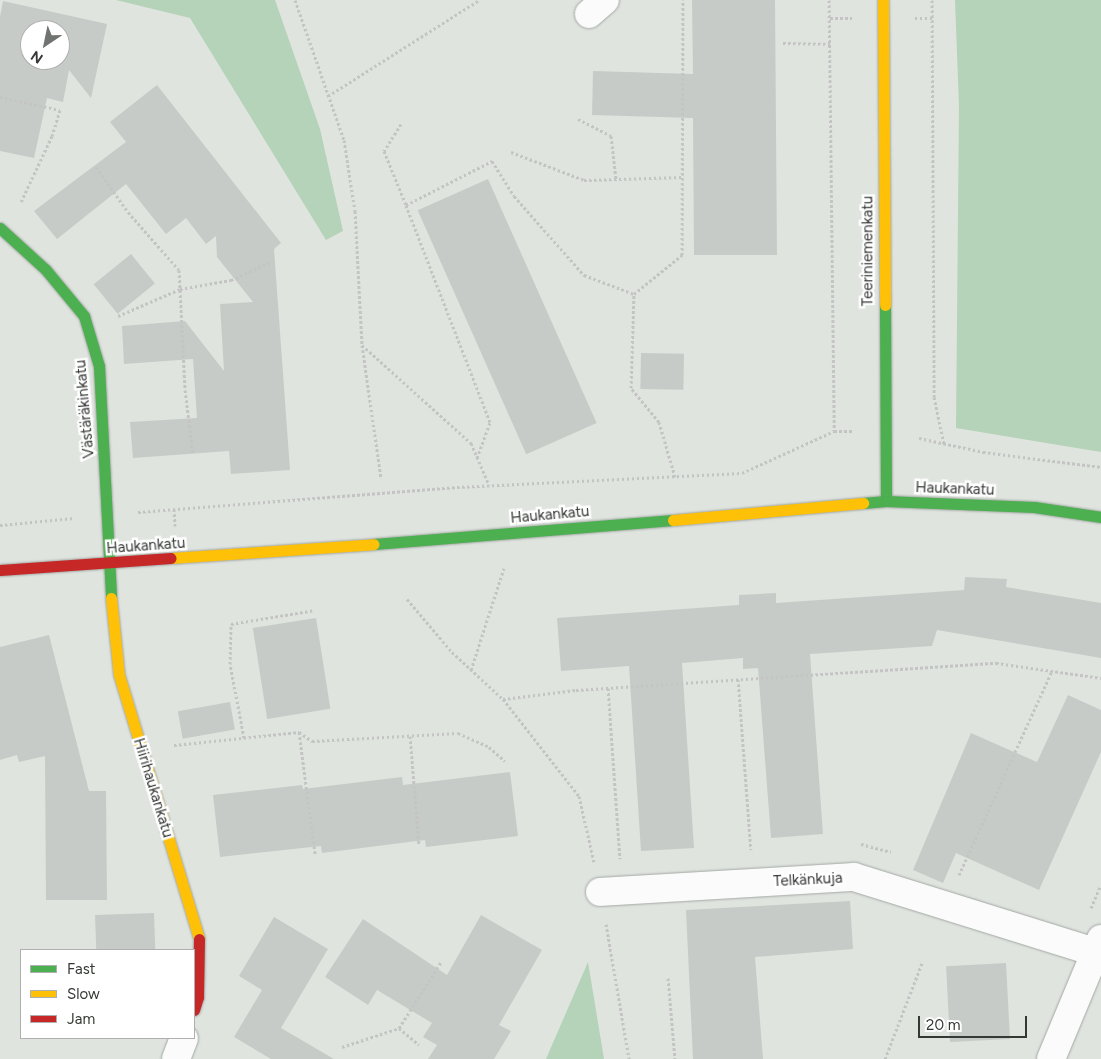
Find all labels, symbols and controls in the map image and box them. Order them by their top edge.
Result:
north arrow [20,20,70,70]
text: N [28,47,46,67]
street label: Teeriniemenkatu [859,196,877,306]
street label: Västäräkinkatu [72,359,98,459]
street label: Haukankatu [915,479,995,499]
street label: Haukankatu [510,503,590,527]
street label: Haukankatu [106,534,186,558]
street label: Hiirihaukankatu [129,736,177,840]
street label: Telkänkuja [773,869,843,891]
legend [20,949,195,1039]
text: Fast [67,960,95,978]
text: Slow [67,985,100,1003]
scale bar [921,1006,1030,1038]
text: Jam [67,1010,95,1028]
text: 20 m [926,1016,960,1034]

